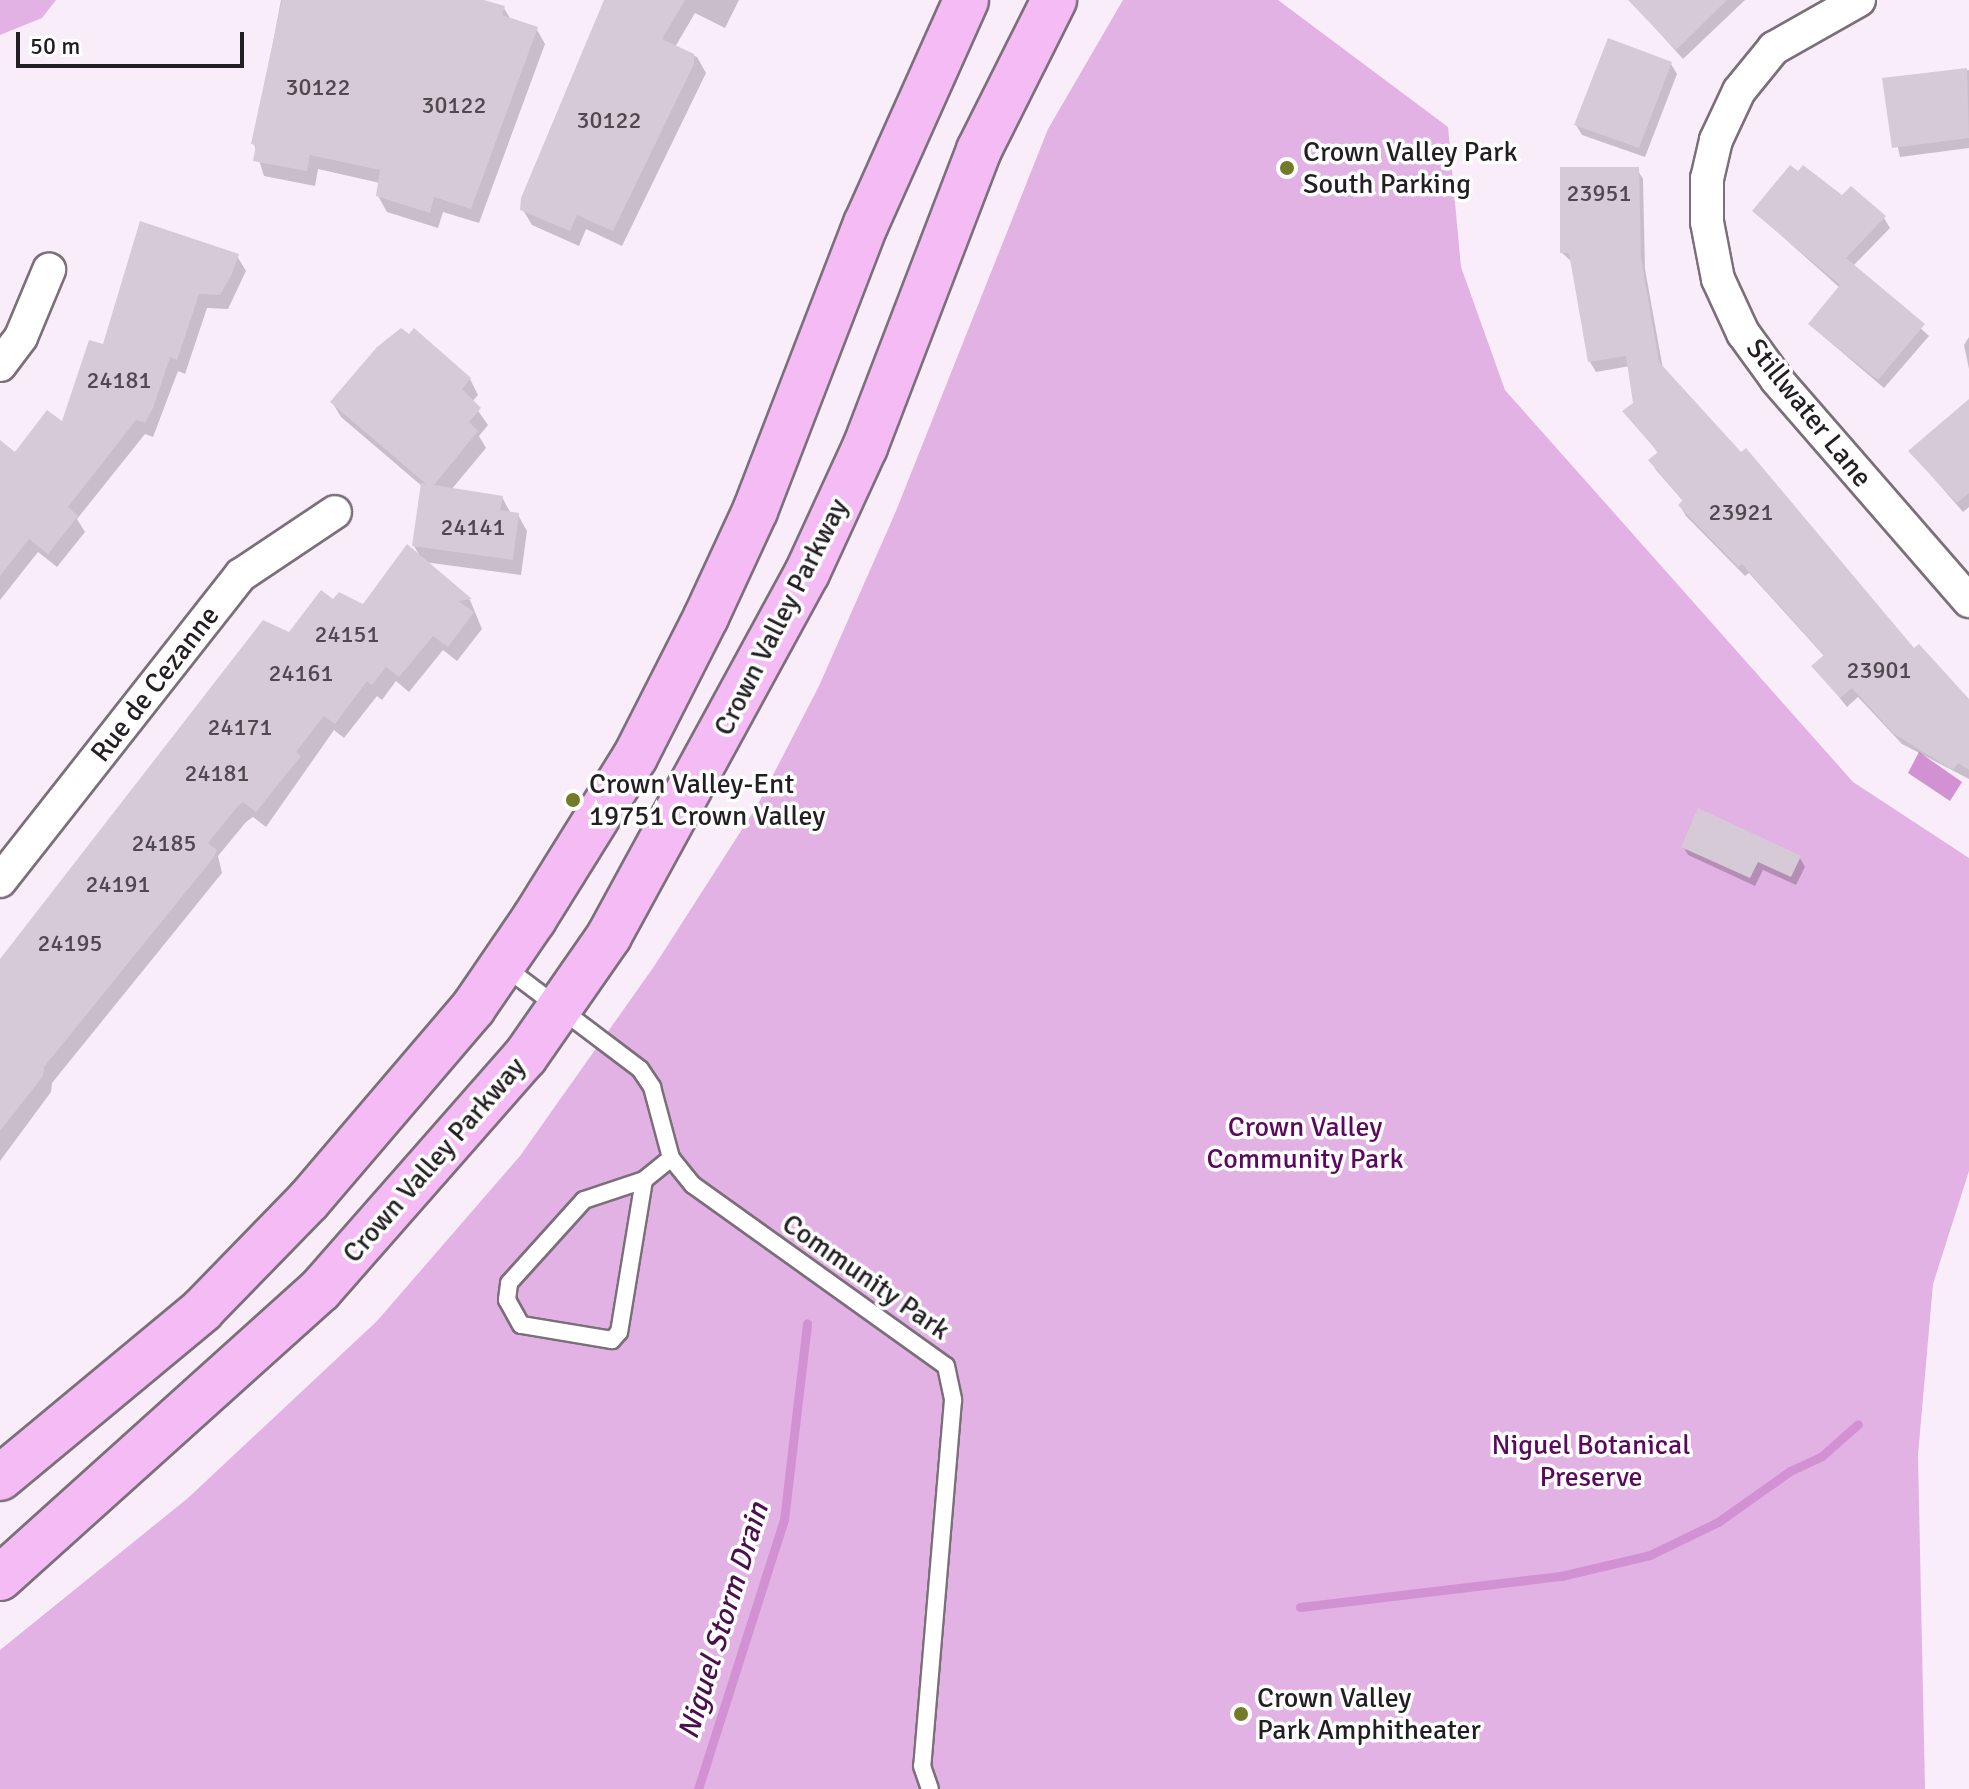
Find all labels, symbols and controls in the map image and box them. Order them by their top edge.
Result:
scale bar [20,16,248,66]
text: 50 m [30,31,80,61]
house number: 30122 [286,74,350,102]
house number: 30122 [422,92,486,120]
house number: 30122 [577,107,641,135]
place label: Crown Valley Park South Parking [1303,135,1517,201]
marker: Crown Valley Park South Parking [1278,159,1296,177]
house number: 23951 [1567,180,1631,208]
street label: Stillwater Lane [1739,332,1879,494]
house number: 24181 [87,367,151,395]
street label: Crown Valley Parkway [707,493,855,741]
house number: 23921 [1709,499,1773,527]
house number: 24141 [441,514,505,542]
street label: Rue de Cezanne [84,599,226,769]
house number: 24151 [315,621,379,649]
house number: 23901 [1847,657,1911,685]
house number: 24161 [269,660,333,688]
house number: 24171 [208,714,272,742]
house number: 24181 [185,760,249,788]
place label: Crown Valley-Ent 19751 Crown Valley [589,767,825,833]
marker: Crown Valley-Ent 19751 Crown Valley [564,791,582,809]
house number: 24185 [132,830,196,858]
house number: 24191 [86,871,150,899]
house number: 24195 [38,930,102,958]
street label: Crown Valley Parkway [336,1050,532,1270]
park label: Crown Valley Community Park [1207,1110,1403,1176]
street label: Community Park [776,1207,956,1347]
park label: Niguel Botanical Preserve [1492,1428,1690,1494]
water label: Niguel Storm Drain [671,1499,777,1743]
place label: Crown Valley Park Amphitheater [1257,1681,1481,1747]
marker: Crown Valley Park Amphitheater [1232,1705,1250,1723]

